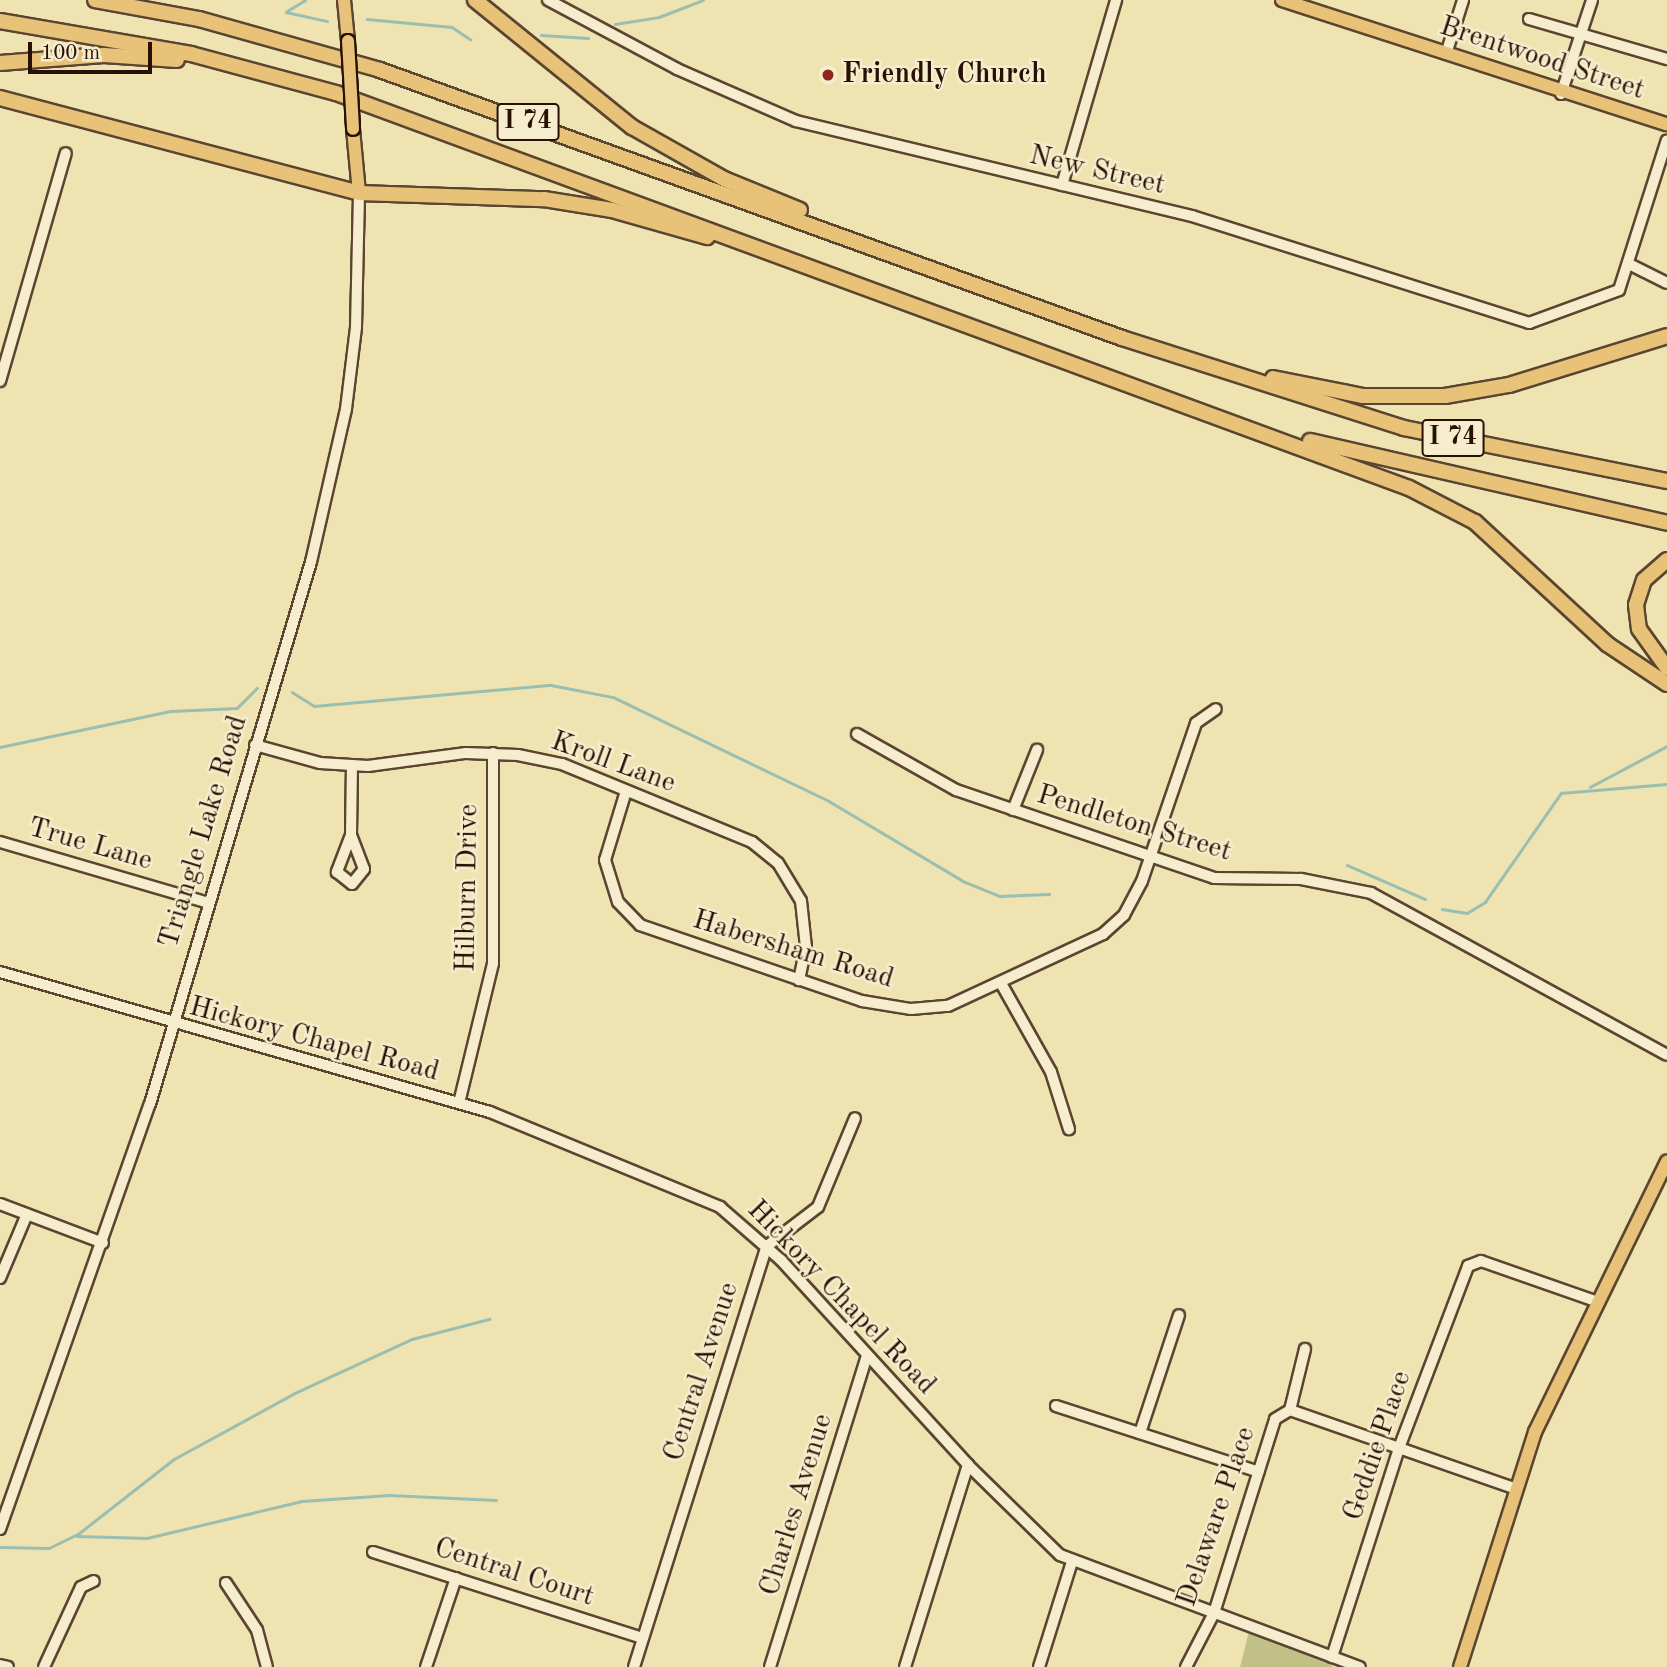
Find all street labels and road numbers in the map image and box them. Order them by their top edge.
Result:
street label: Brentwood Street [1435,10,1649,108]
road number: I 74 [496,99,560,144]
street label: New Street [1026,139,1168,203]
road number: I 74 [1422,416,1484,460]
street label: Triangle Lake Road [153,712,255,952]
street label: Kroll Lane [546,725,680,801]
street label: Pendleton Street [1033,778,1235,870]
street label: Hilburn Drive [450,804,486,972]
street label: True Lane [24,811,156,879]
street label: Habersham Road [689,903,897,997]
street label: Hickory Chapel Road [185,990,443,1090]
street label: Hickory Chapel Road [740,1194,942,1402]
street label: Central Avenue [657,1278,747,1466]
street label: Geddie Place [1337,1367,1419,1525]
street label: Charles Avenue [753,1410,841,1600]
street label: Delaware Place [1171,1423,1263,1611]
street label: Central Court [430,1531,598,1615]

